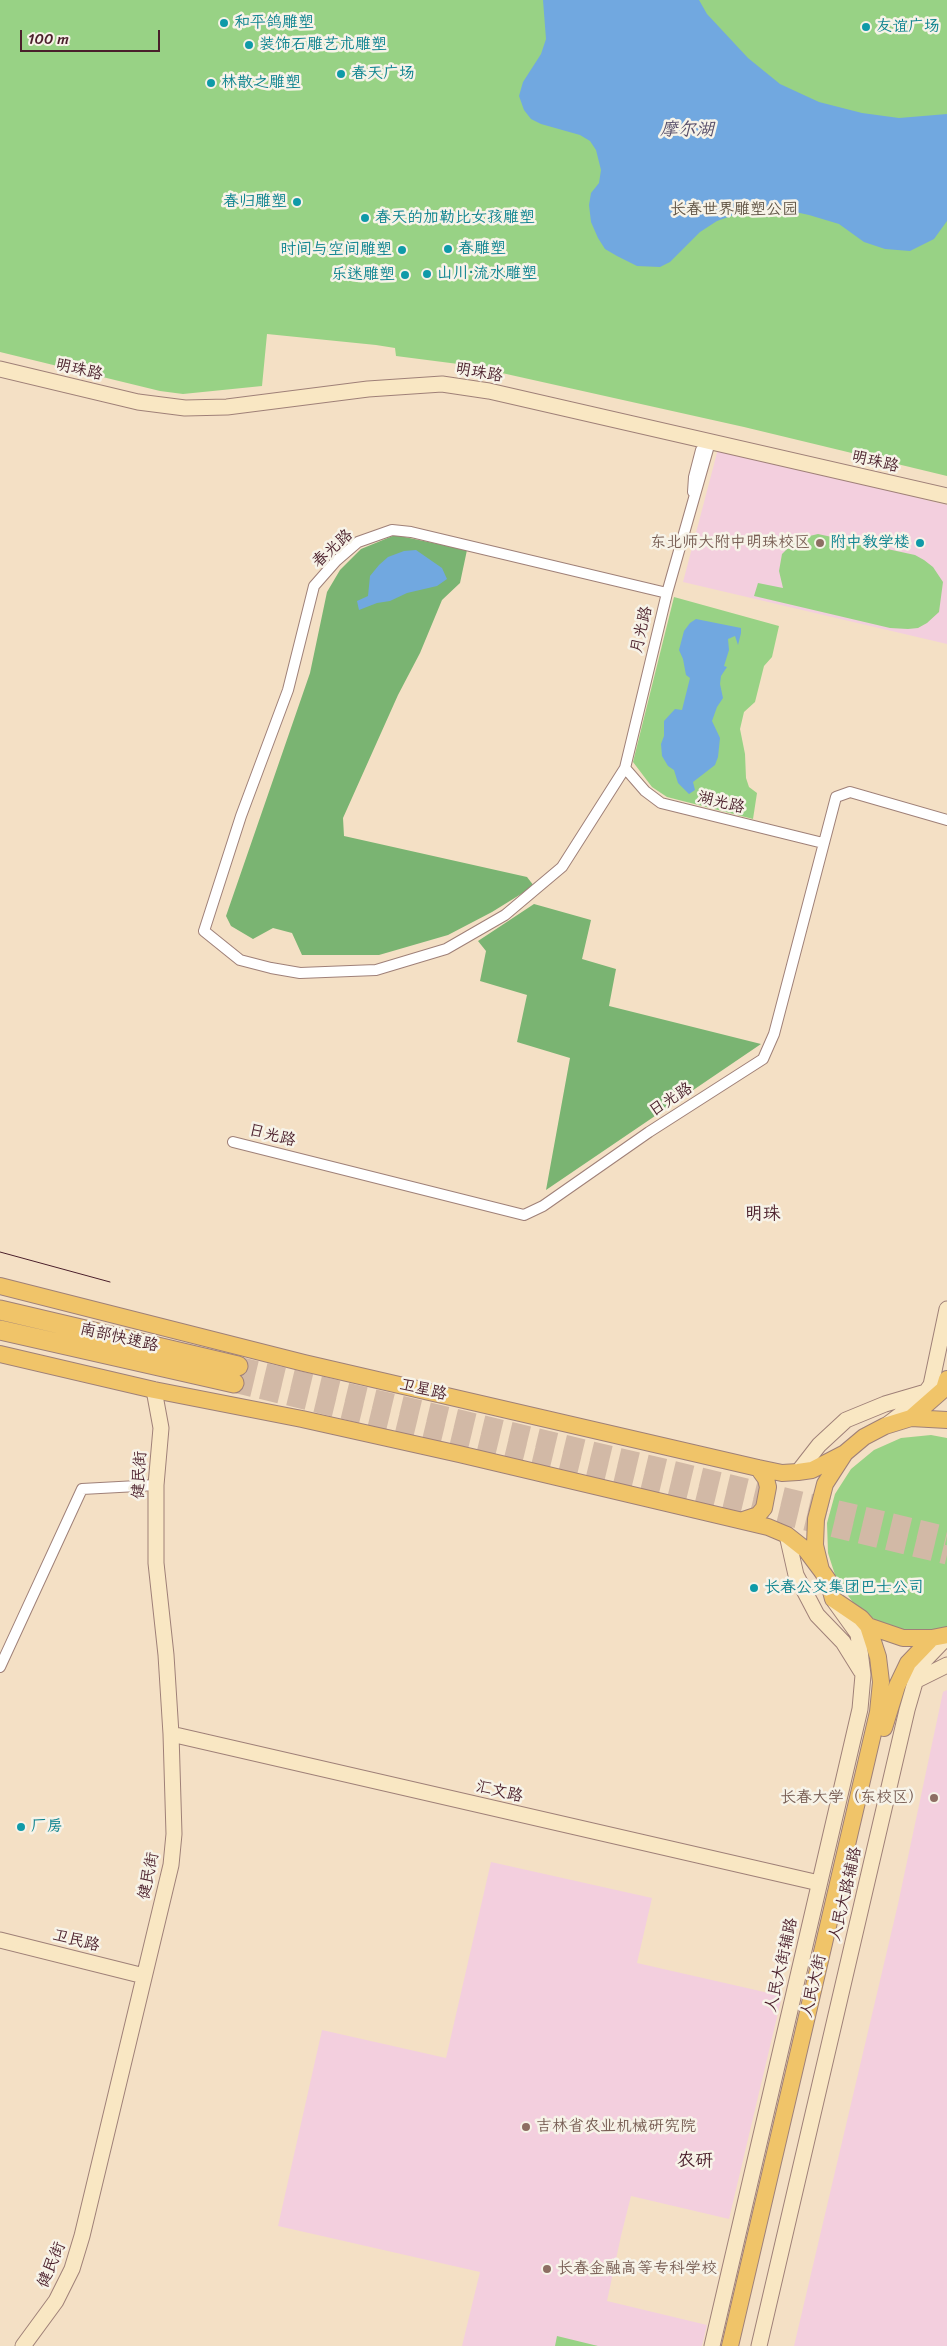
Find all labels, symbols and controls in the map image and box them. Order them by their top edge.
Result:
place label: 和平鸽雕塑 [234,13,314,33]
marker: 和平鸽雕塑 [218,17,230,29]
place label: 友谊广场 [876,17,940,37]
scale bar [22,20,162,52]
marker: 友谊广场 [860,21,872,33]
text: 100 m [28,26,69,52]
place label: 装饰石雕艺术雕塑 [259,35,387,55]
marker: 装饰石雕艺术雕塑 [243,39,255,51]
place label: 春天广场 [351,64,415,84]
marker: 春天广场 [335,68,347,80]
place label: 林散之雕塑 [221,73,301,93]
marker: 林散之雕塑 [205,77,217,89]
water label: 摩尔湖 [660,119,714,141]
place label: 春归雕塑 [223,192,287,212]
marker: 春归雕塑 [291,196,303,208]
park label: 长春世界雕塑公园 [670,200,798,220]
place label: 春天的加勒比女孩雕塑 [375,208,535,228]
marker: 春天的加勒比女孩雕塑 [359,212,371,224]
place label: 春雕塑 [458,239,506,259]
place label: 时间与空间雕塑 [280,240,392,260]
marker: 春雕塑 [442,243,454,255]
marker: 时间与空间雕塑 [396,244,408,256]
place label: 山川·流水雕塑 [437,264,537,284]
place label: 乐迷雕塑 [331,265,395,285]
marker: 山川·流水雕塑 [421,268,433,280]
marker: 乐迷雕塑 [399,269,411,281]
street label: 明珠路 [53,355,105,385]
street label: 明珠路 [454,359,504,387]
street label: 明珠路 [849,447,901,477]
street label: 春光路 [309,526,357,572]
place label: 东北师大附中明珠校区 [650,533,810,553]
place label: 附中教学楼 [830,533,910,553]
marker: 东北师大附中明珠校区 [814,537,826,549]
marker: 附中教学楼 [914,537,926,549]
street label: 月光路 [627,604,657,656]
street label: 湖光路 [695,788,747,818]
street label: 日光路 [646,1079,696,1121]
street label: 日光路 [246,1121,298,1151]
district label: 明珠 [745,1203,781,1225]
street label: 南部快速路 [78,1320,160,1356]
street label: 卫星路 [397,1375,449,1405]
street label: 健民街 [129,1451,151,1499]
place label: 长春公交集团巴士公司 [764,1578,924,1598]
marker: 长春公交集团巴士公司 [748,1582,760,1594]
street label: 汇文路 [473,1777,525,1807]
place label: 长春大学（东校区） [780,1788,924,1808]
marker: 长春大学（东校区） [928,1792,940,1804]
place label: 厂房 [31,1817,63,1837]
marker: 厂房 [15,1821,27,1833]
street label: 人民大路辅路 [826,1845,866,1943]
street label: 健民街 [135,1851,163,1901]
street label: 人民大街辅路 [762,1916,802,2014]
street label: 卫民路 [50,1926,102,1956]
street label: 人民大街 [797,1953,831,2019]
place label: 吉林省农业机械研究院 [536,2117,696,2137]
marker: 吉林省农业机械研究院 [520,2121,532,2133]
district label: 农研 [677,2150,713,2172]
street label: 健民街 [34,2239,70,2291]
place label: 长春金融高等专科学校 [557,2259,717,2279]
marker: 长春金融高等专科学校 [541,2263,553,2275]

